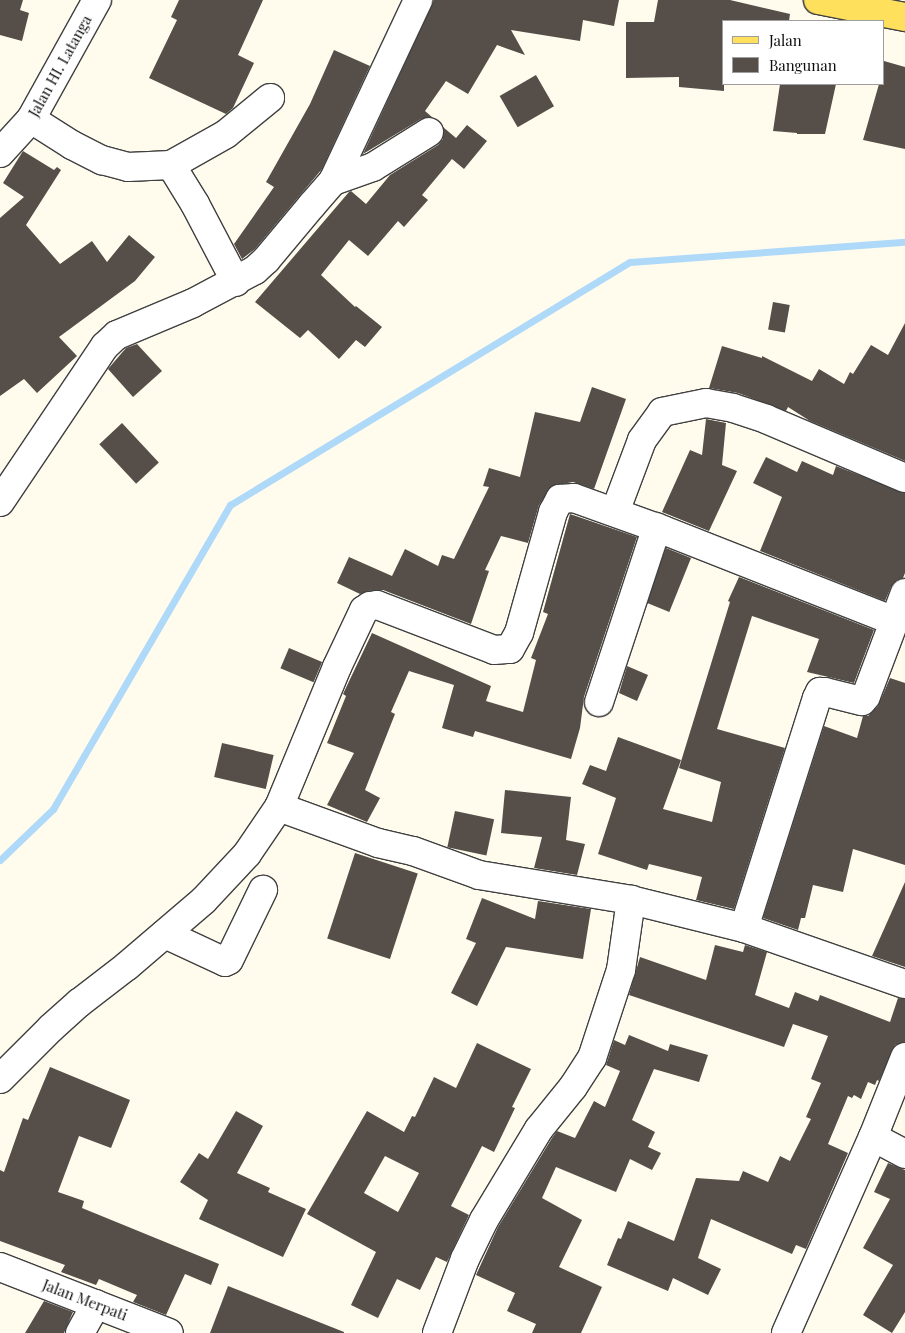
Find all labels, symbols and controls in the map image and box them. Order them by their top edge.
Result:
street label: Jalan HI. Latanga [25,12,95,120]
legend [722,20,885,85]
text: Jalan [769,30,802,50]
text: Bangunan [769,55,837,75]
street label: Jalan Merpati [40,1276,130,1324]

